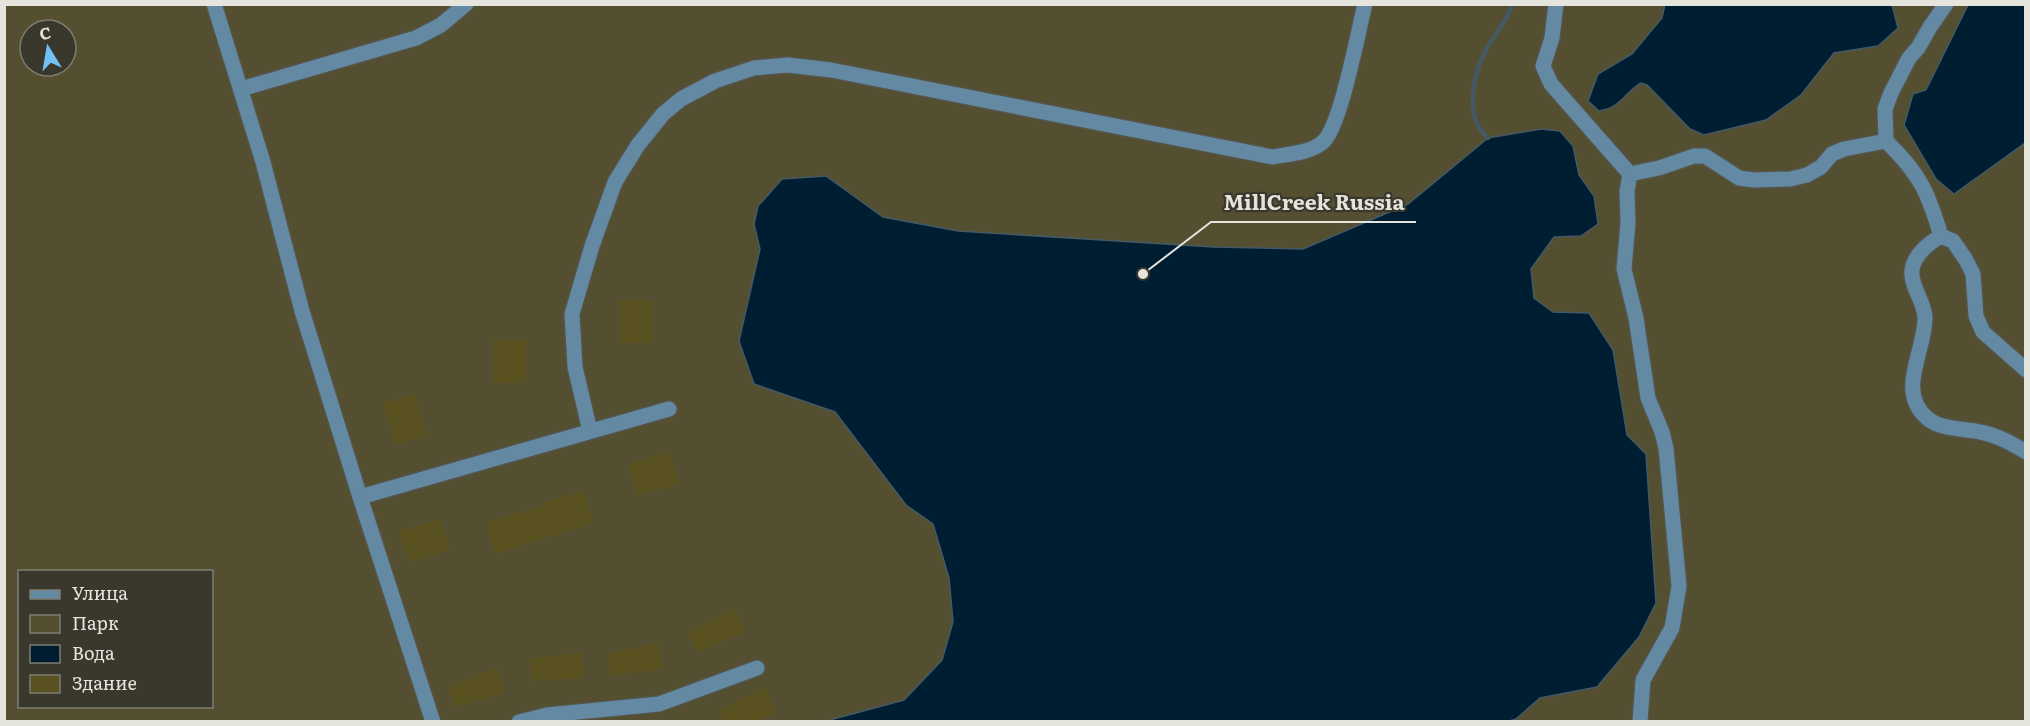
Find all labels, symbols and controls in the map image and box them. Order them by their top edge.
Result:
north arrow [18,18,78,78]
text: С [37,19,53,45]
callout: MillCreek Russia [1211,183,1416,222]
text: MillCreek Russia [1223,185,1405,216]
legend [18,570,213,708]
text: Улица [72,579,128,606]
text: Парк [72,609,119,636]
text: Вода [72,639,115,666]
text: Здание [72,669,137,696]

